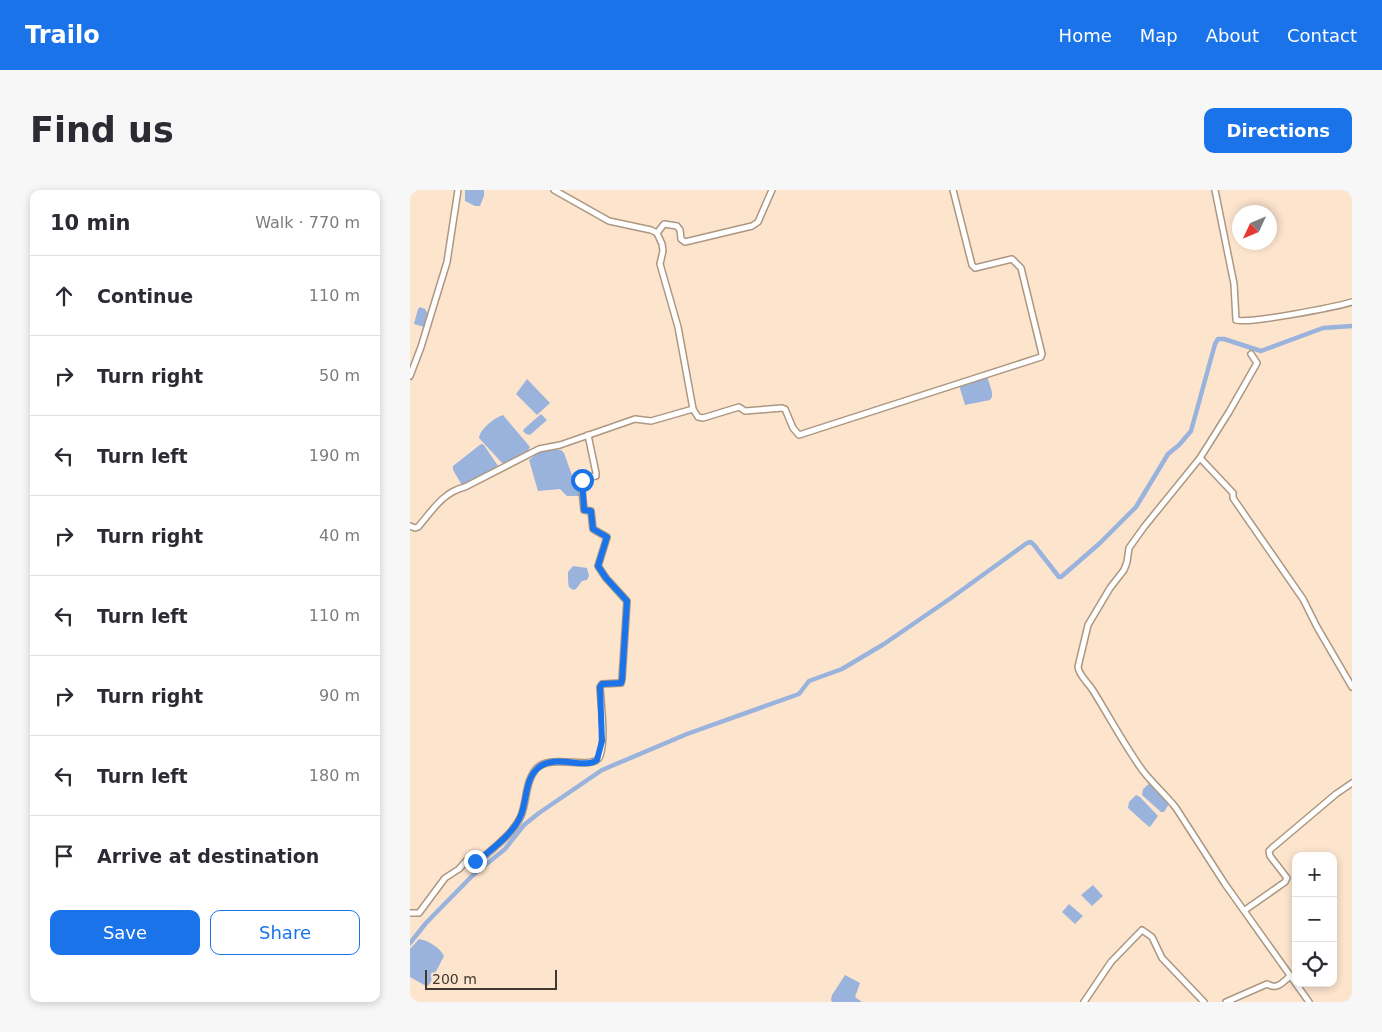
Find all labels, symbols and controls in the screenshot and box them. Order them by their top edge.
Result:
text: Trailo [25,21,100,49]
text: Home [1059,25,1112,46]
text: Map [1140,25,1178,46]
text: About [1206,25,1259,46]
text: Contact [1287,25,1357,46]
button: Directions [1204,108,1352,153]
text: Find us [30,110,174,150]
north arrow [1232,205,1277,250]
text: 10 min [50,211,131,235]
text: Walk · 770 m [255,213,360,232]
icon: ahead [50,282,78,310]
text: Continue [97,285,193,307]
text: 110 m [309,286,360,305]
icon: right [50,362,78,390]
text: Turn right [97,365,203,387]
text: 50 m [319,366,360,385]
icon: left [50,442,78,470]
text: Turn left [97,445,188,467]
text: 190 m [309,446,360,465]
route start [571,469,594,492]
icon: right [50,522,78,550]
text: Turn right [97,525,203,547]
text: 40 m [319,526,360,545]
icon: left [50,602,78,630]
text: Turn left [97,605,188,627]
text: 110 m [309,606,360,625]
icon: right [50,682,78,710]
text: Turn right [97,685,203,707]
text: 90 m [319,686,360,705]
icon: left [50,762,78,790]
text: Turn left [97,765,188,787]
text: 180 m [309,766,360,785]
icon: arrive [50,842,78,870]
text: Arrive at destination [97,845,319,867]
route end [464,850,487,873]
map controls [1292,852,1337,987]
button: + [1292,852,1337,897]
button: − [1292,897,1337,942]
button: Save [50,910,200,955]
button: Share [210,910,360,955]
button: locate [1292,942,1337,987]
scale bar [425,967,558,990]
text: 200 m [432,971,477,987]

